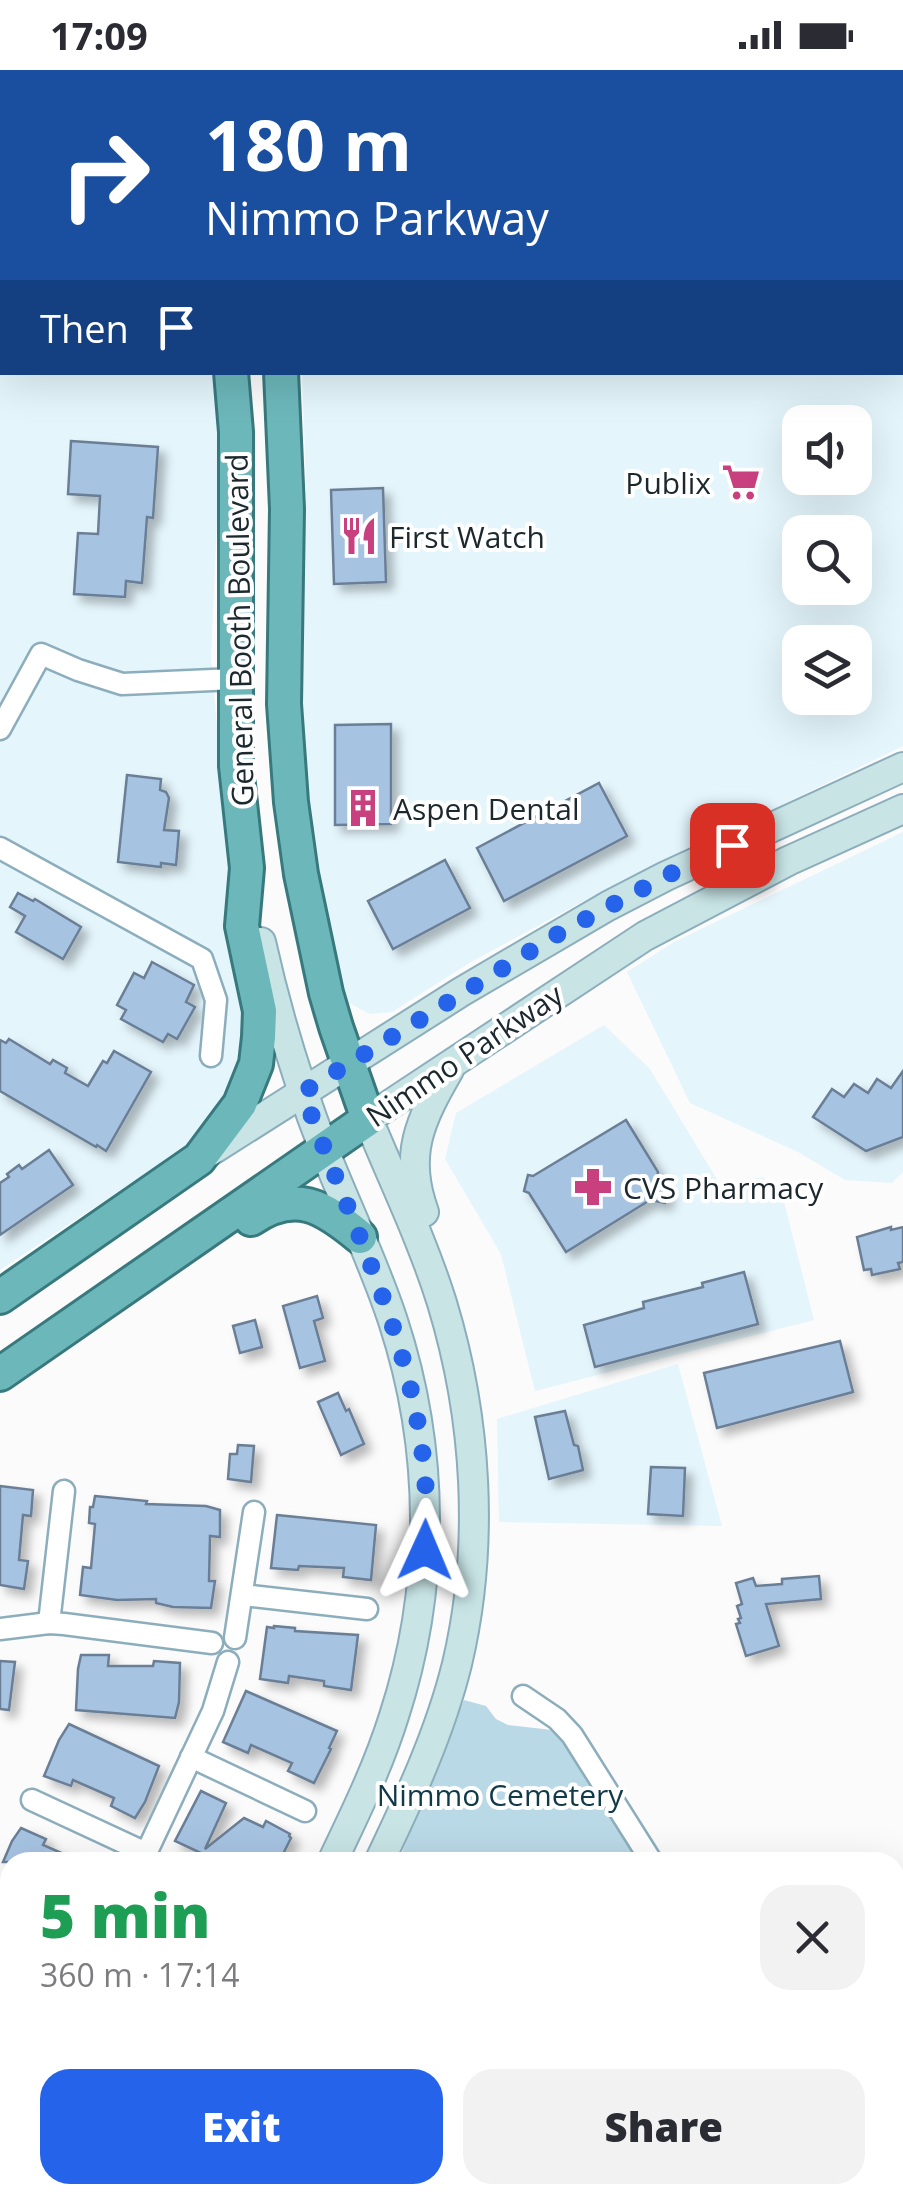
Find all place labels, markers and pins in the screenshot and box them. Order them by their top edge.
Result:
supermarket icon: Publix [720,461,762,503]
place label: Publix [625,462,711,503]
restaurant icon: First Watch [338,515,380,557]
place label: First Watch [389,516,545,557]
building icon: Aspen Dental [342,787,384,829]
place label: Aspen Dental [393,788,580,829]
pin [690,803,775,888]
pharmacy icon: CVS Pharmacy [572,1166,614,1208]
place label: CVS Pharmacy [623,1167,824,1208]

